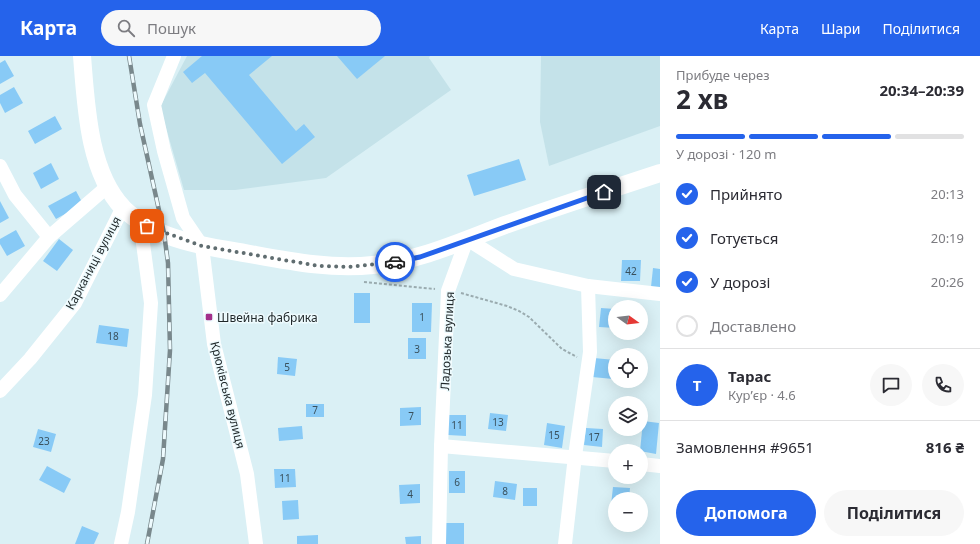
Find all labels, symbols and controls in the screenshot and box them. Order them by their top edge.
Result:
search box [101,10,381,46]
text: Карта [20,15,77,41]
icon: search [115,17,137,39]
text: Пошук [147,18,196,38]
text: Карта [760,19,799,38]
text: Шари [821,19,860,38]
text: Поділитися [882,19,960,38]
text: Прибуде через [676,66,770,84]
text: 20:34–20:39 [879,80,964,100]
text: 2 хв [676,81,728,117]
text: У дорозі · 120 m [676,145,776,163]
pin [587,175,621,209]
icon: home [593,181,615,203]
icon: check [676,183,698,205]
text: Прийнято [710,184,782,204]
text: 20:13 [931,185,964,203]
pin [130,209,164,243]
street label: Карканиці вулиця [61,213,125,313]
icon: bag [136,215,158,237]
icon: check [676,227,698,249]
text: Готується [710,228,778,248]
text: 20:19 [931,229,964,247]
courier [375,242,415,282]
icon: car [384,251,406,273]
house number: 42 [625,264,637,278]
icon: check [676,271,698,293]
text: У дорозі [710,272,770,292]
text: 20:26 [931,273,964,291]
street label: Ладозька вулиця [436,291,458,391]
north arrow [608,300,648,340]
map controls [608,300,648,532]
place label: Швейна фабрика [217,309,318,326]
house number: 1 [419,310,425,324]
marker: Швейна фабрика [204,312,214,322]
text: Доставлено [710,316,796,336]
house number: 18 [107,329,119,343]
street label: Крюківська вулиця [206,340,250,450]
house number: 3 [414,342,420,356]
button: locate [608,348,648,388]
house number: 5 [284,360,290,374]
button: chat [870,364,912,406]
button: phone [922,364,964,406]
text: Тарас [728,366,771,386]
text: Т [693,375,701,395]
text: Кур’єр · 4.6 [728,386,796,404]
button: layers [608,396,648,436]
house number: 7 [312,403,318,417]
house number: 7 [408,409,414,423]
house number: 13 [492,415,504,429]
house number: 11 [451,418,463,432]
house number: 15 [548,428,560,442]
house number: 17 [588,430,600,444]
house number: 23 [38,434,50,448]
text: Замовлення #9651 [676,437,814,457]
text: 816 ₴ [926,437,964,457]
button: + [608,444,648,484]
house number: 11 [279,471,291,485]
house number: 6 [454,475,460,489]
house number: 8 [502,484,508,498]
house number: 4 [407,487,413,501]
button: Допомога [676,490,816,536]
button: Поділитися [824,490,964,536]
button: − [608,492,648,532]

